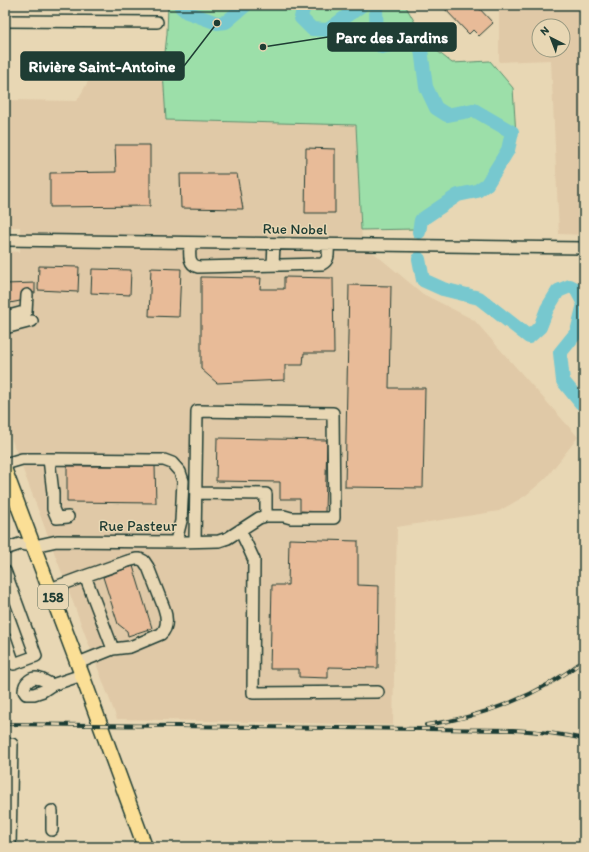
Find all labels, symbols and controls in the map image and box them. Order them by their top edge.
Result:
north arrow [531,18,571,58]
callout: Parc des Jardins [328,23,456,51]
text: N [538,24,552,38]
text: Parc des Jardins [336,28,448,47]
callout: Rivière Saint-Antoine [21,52,184,80]
text: Rivière Saint-Antoine [29,57,176,76]
street label: Rue Nobel [262,219,328,239]
street label: Rue Pasteur [99,517,177,535]
road number: 158 [38,585,68,609]

